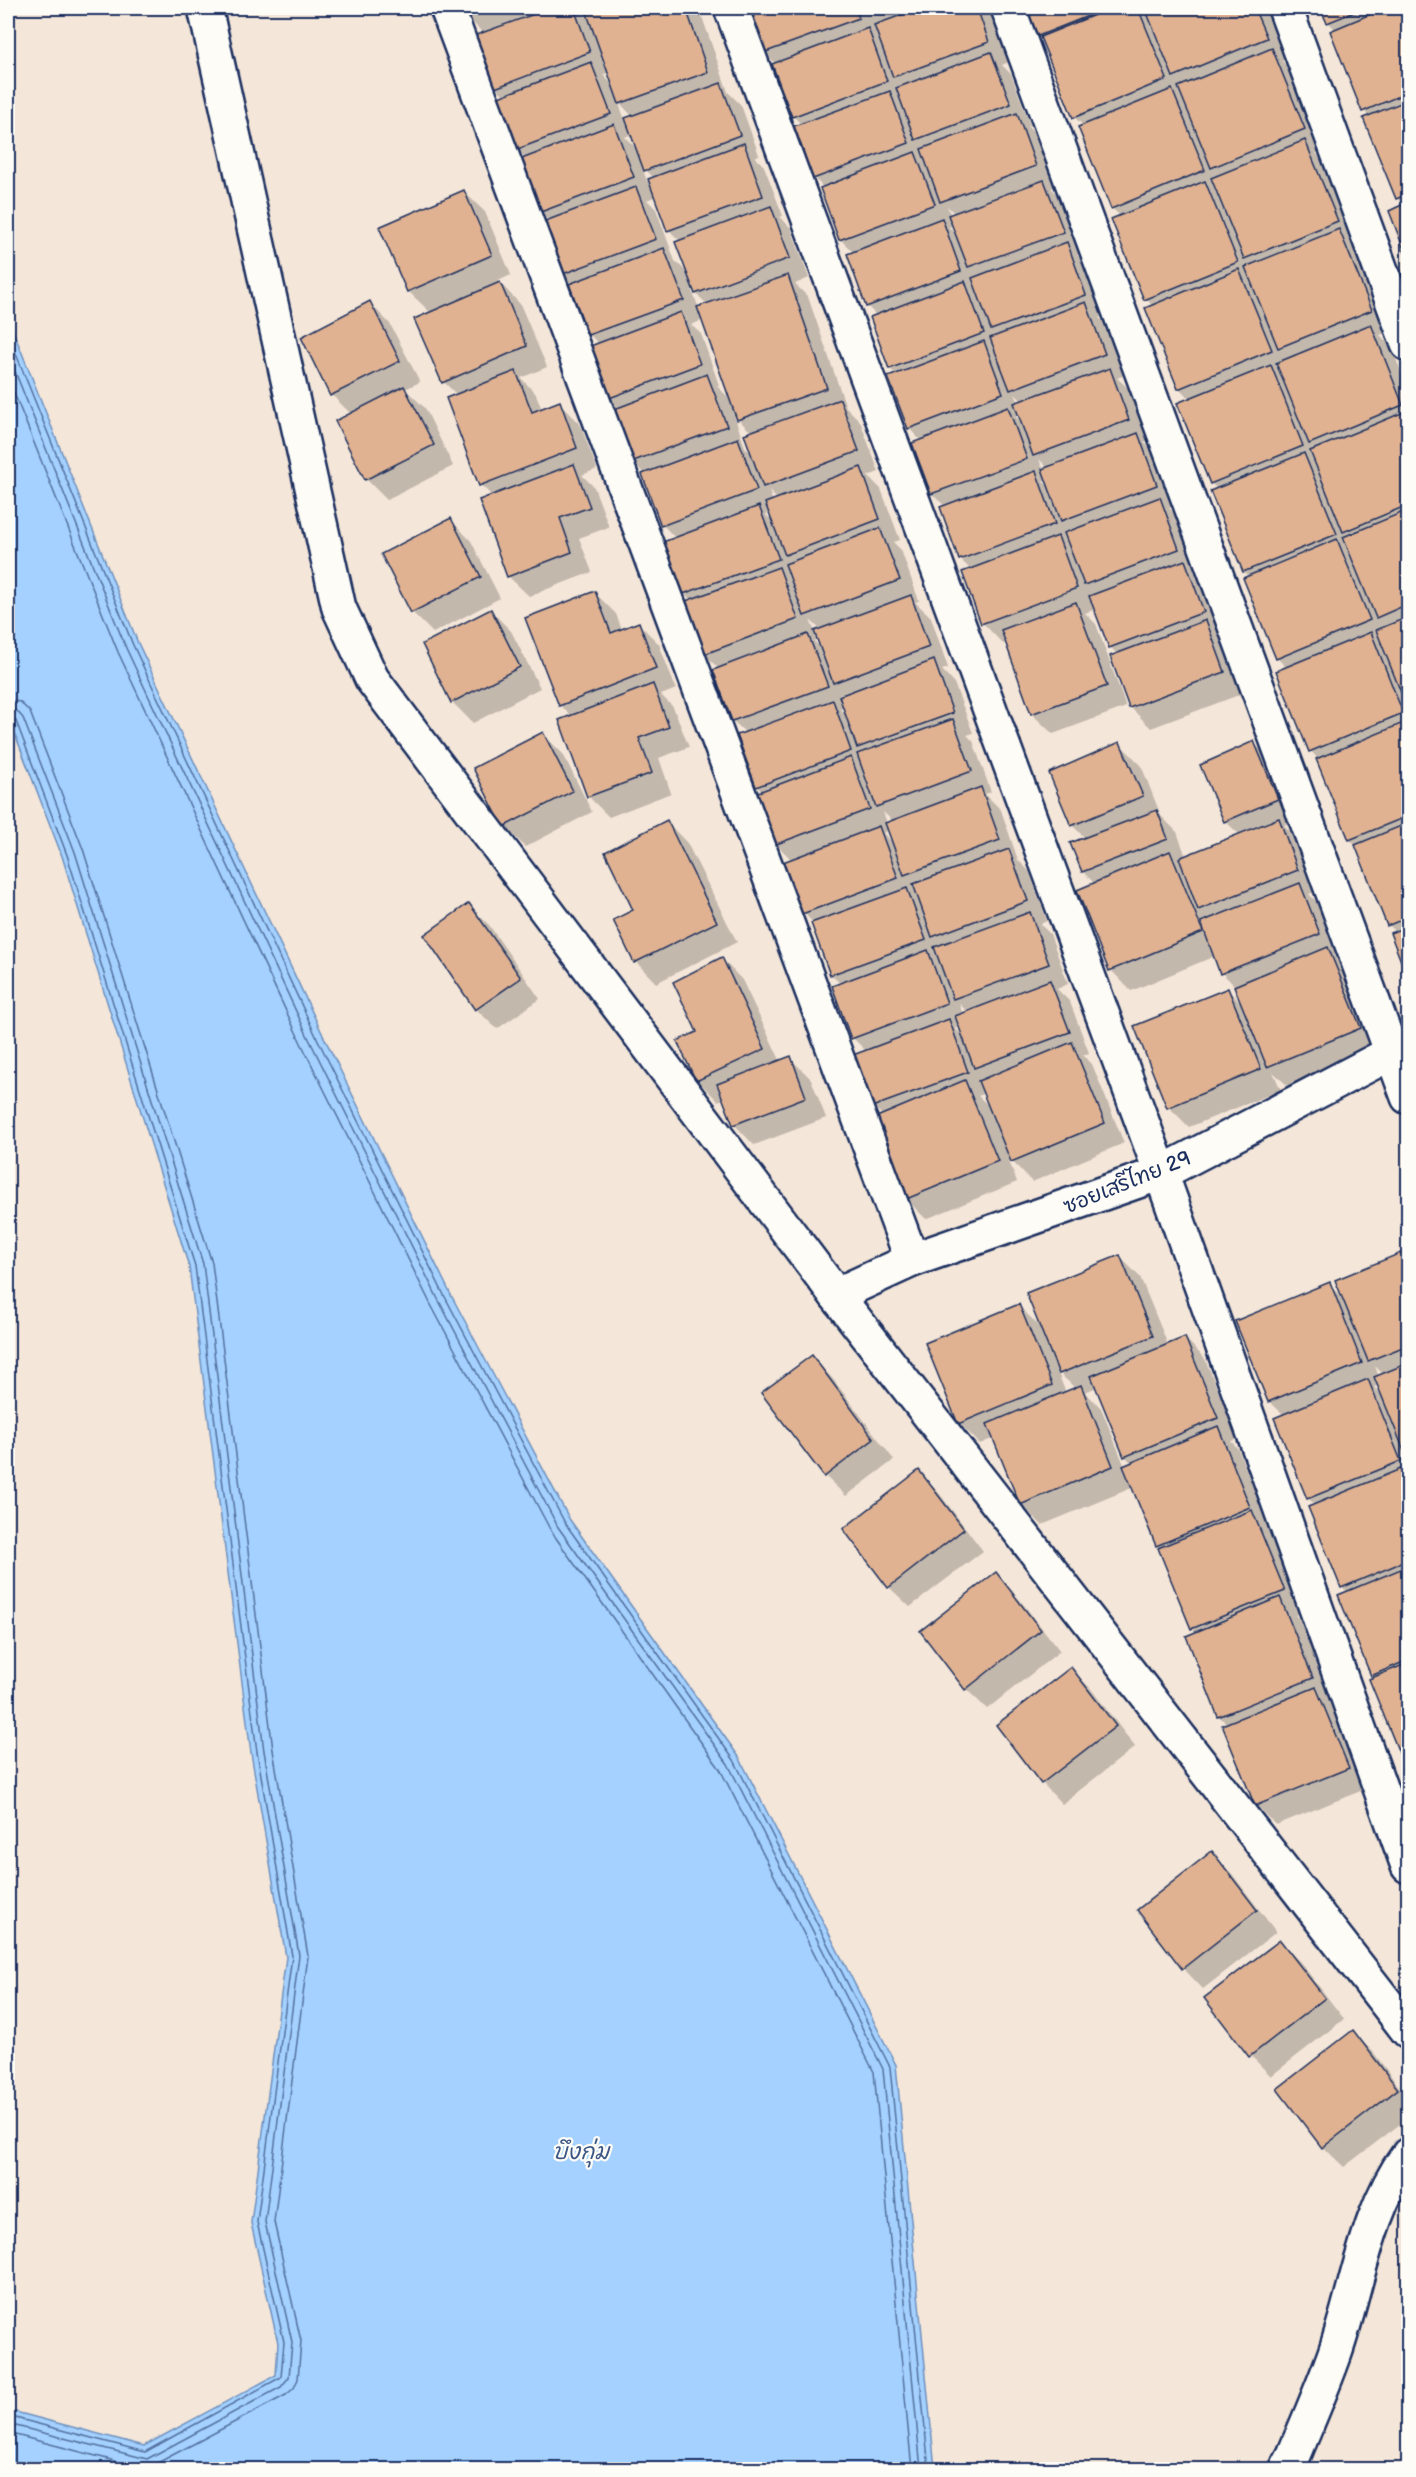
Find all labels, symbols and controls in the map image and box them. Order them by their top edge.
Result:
street label: ซอยเสรีไทย 29 [1059,1145,1195,1219]
water label: บึงกุ่ม [553,2138,611,2168]

